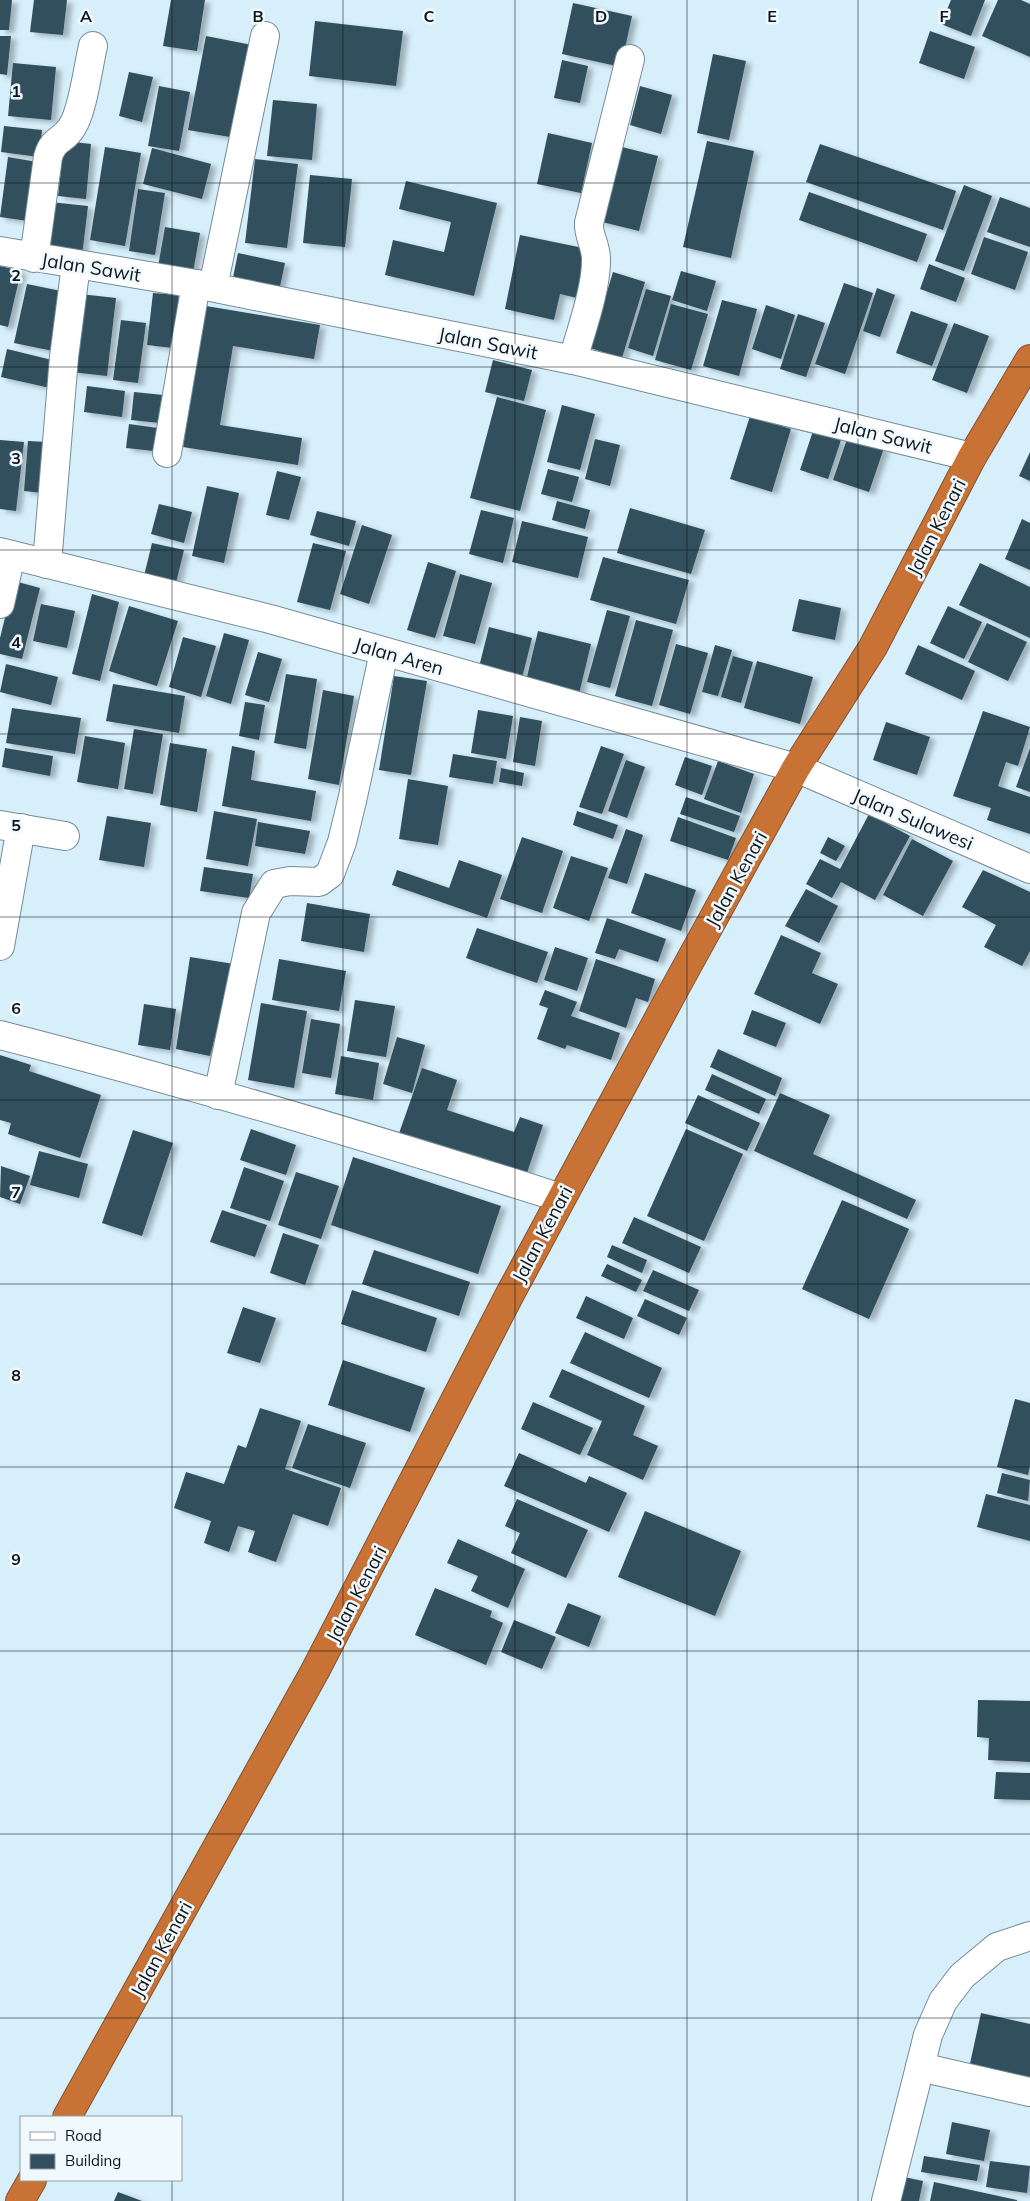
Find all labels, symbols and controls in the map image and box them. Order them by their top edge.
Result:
text: A [80,6,92,26]
text: B [252,6,264,26]
text: C [424,6,435,26]
text: D [595,6,607,26]
text: E [767,6,777,26]
text: F [939,6,949,26]
text: 1 [11,81,21,101]
street label: Jalan Sawit [39,247,143,287]
text: 2 [11,265,21,285]
street label: Jalan Sawit [436,322,540,364]
street label: Jalan Sawit [831,411,935,459]
text: 3 [11,448,21,468]
street label: Jalan Kenari [901,474,971,580]
text: 4 [11,632,21,652]
street label: Jalan Aren [352,632,446,680]
street label: Jalan Sulawesi [849,783,977,855]
text: 5 [11,815,21,835]
street label: Jalan Kenari [700,827,772,931]
text: 6 [11,998,21,1018]
text: 7 [11,1182,21,1202]
street label: Jalan Kenari [507,1182,577,1286]
text: 8 [11,1365,21,1385]
street label: Jalan Kenari [321,1542,391,1646]
text: 9 [11,1549,21,1569]
street label: Jalan Kenari [125,1897,197,2001]
legend [20,2116,182,2181]
text: Road [65,2126,102,2145]
text: Building [65,2151,121,2170]

